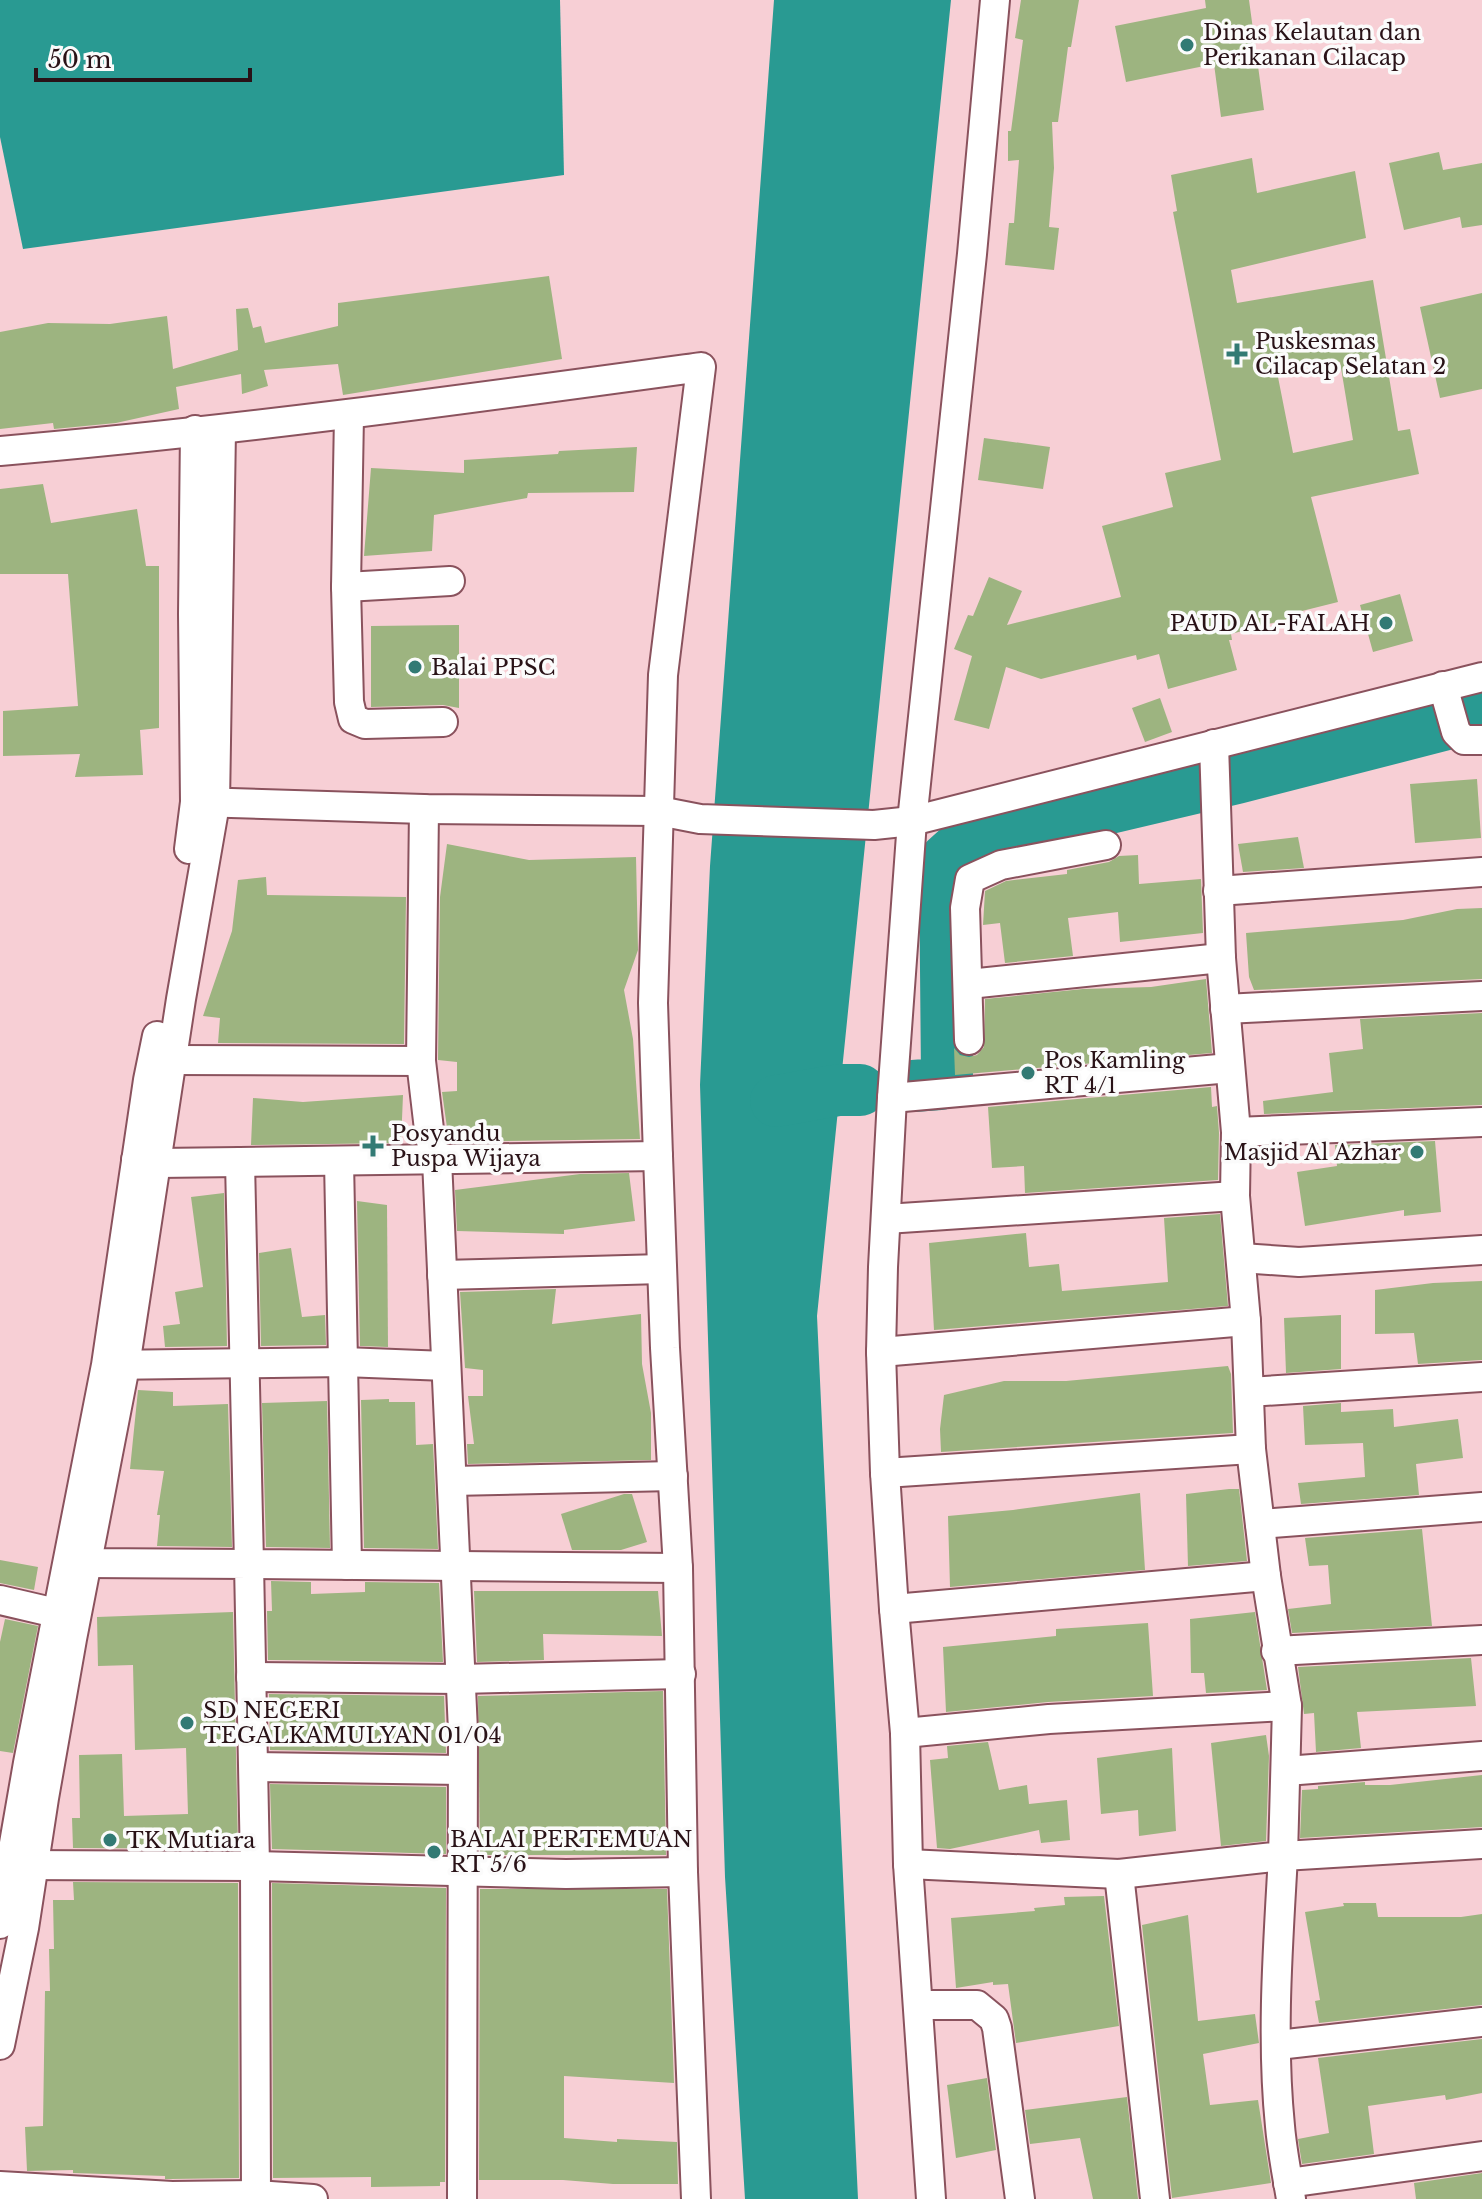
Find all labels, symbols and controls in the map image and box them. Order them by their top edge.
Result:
place label: Dinas Kelautan dan Perikanan Cilacap [1203,19,1421,71]
scale bar [36,32,250,82]
marker: Dinas Kelautan dan Perikanan Cilacap [1178,36,1196,54]
text: 50 m [48,45,112,74]
place label: Puskesmas Cilacap Selatan 2 [1255,328,1446,380]
marker: Puskesmas Cilacap Selatan 2 [1226,343,1248,365]
place label: PAUD AL-FALAH [1170,610,1370,637]
marker: PAUD AL-FALAH [1377,614,1395,632]
place label: Balai PPSC [431,654,555,681]
marker: Balai PPSC [406,658,424,676]
place label: Pos Kamling RT 4/1 [1044,1047,1186,1099]
marker: Pos Kamling RT 4/1 [1019,1064,1037,1082]
place label: Posyandu Puspa Wijaya [391,1120,542,1172]
marker: Posyandu Puspa Wijaya [362,1135,384,1157]
place label: Masjid Al Azhar [1224,1139,1401,1166]
marker: Masjid Al Azhar [1408,1143,1426,1161]
place label: SD NEGERI TEGALKAMULYAN 01/04 [203,1697,502,1749]
marker: SD NEGERI TEGALKAMULYAN 01/04 [178,1714,196,1732]
place label: BALAI PERTEMUAN RT 5/6 [450,1826,693,1878]
place label: TK Mutiara [126,1827,256,1854]
marker: TK Mutiara [101,1831,119,1849]
marker: BALAI PERTEMUAN RT 5/6 [425,1843,443,1861]

